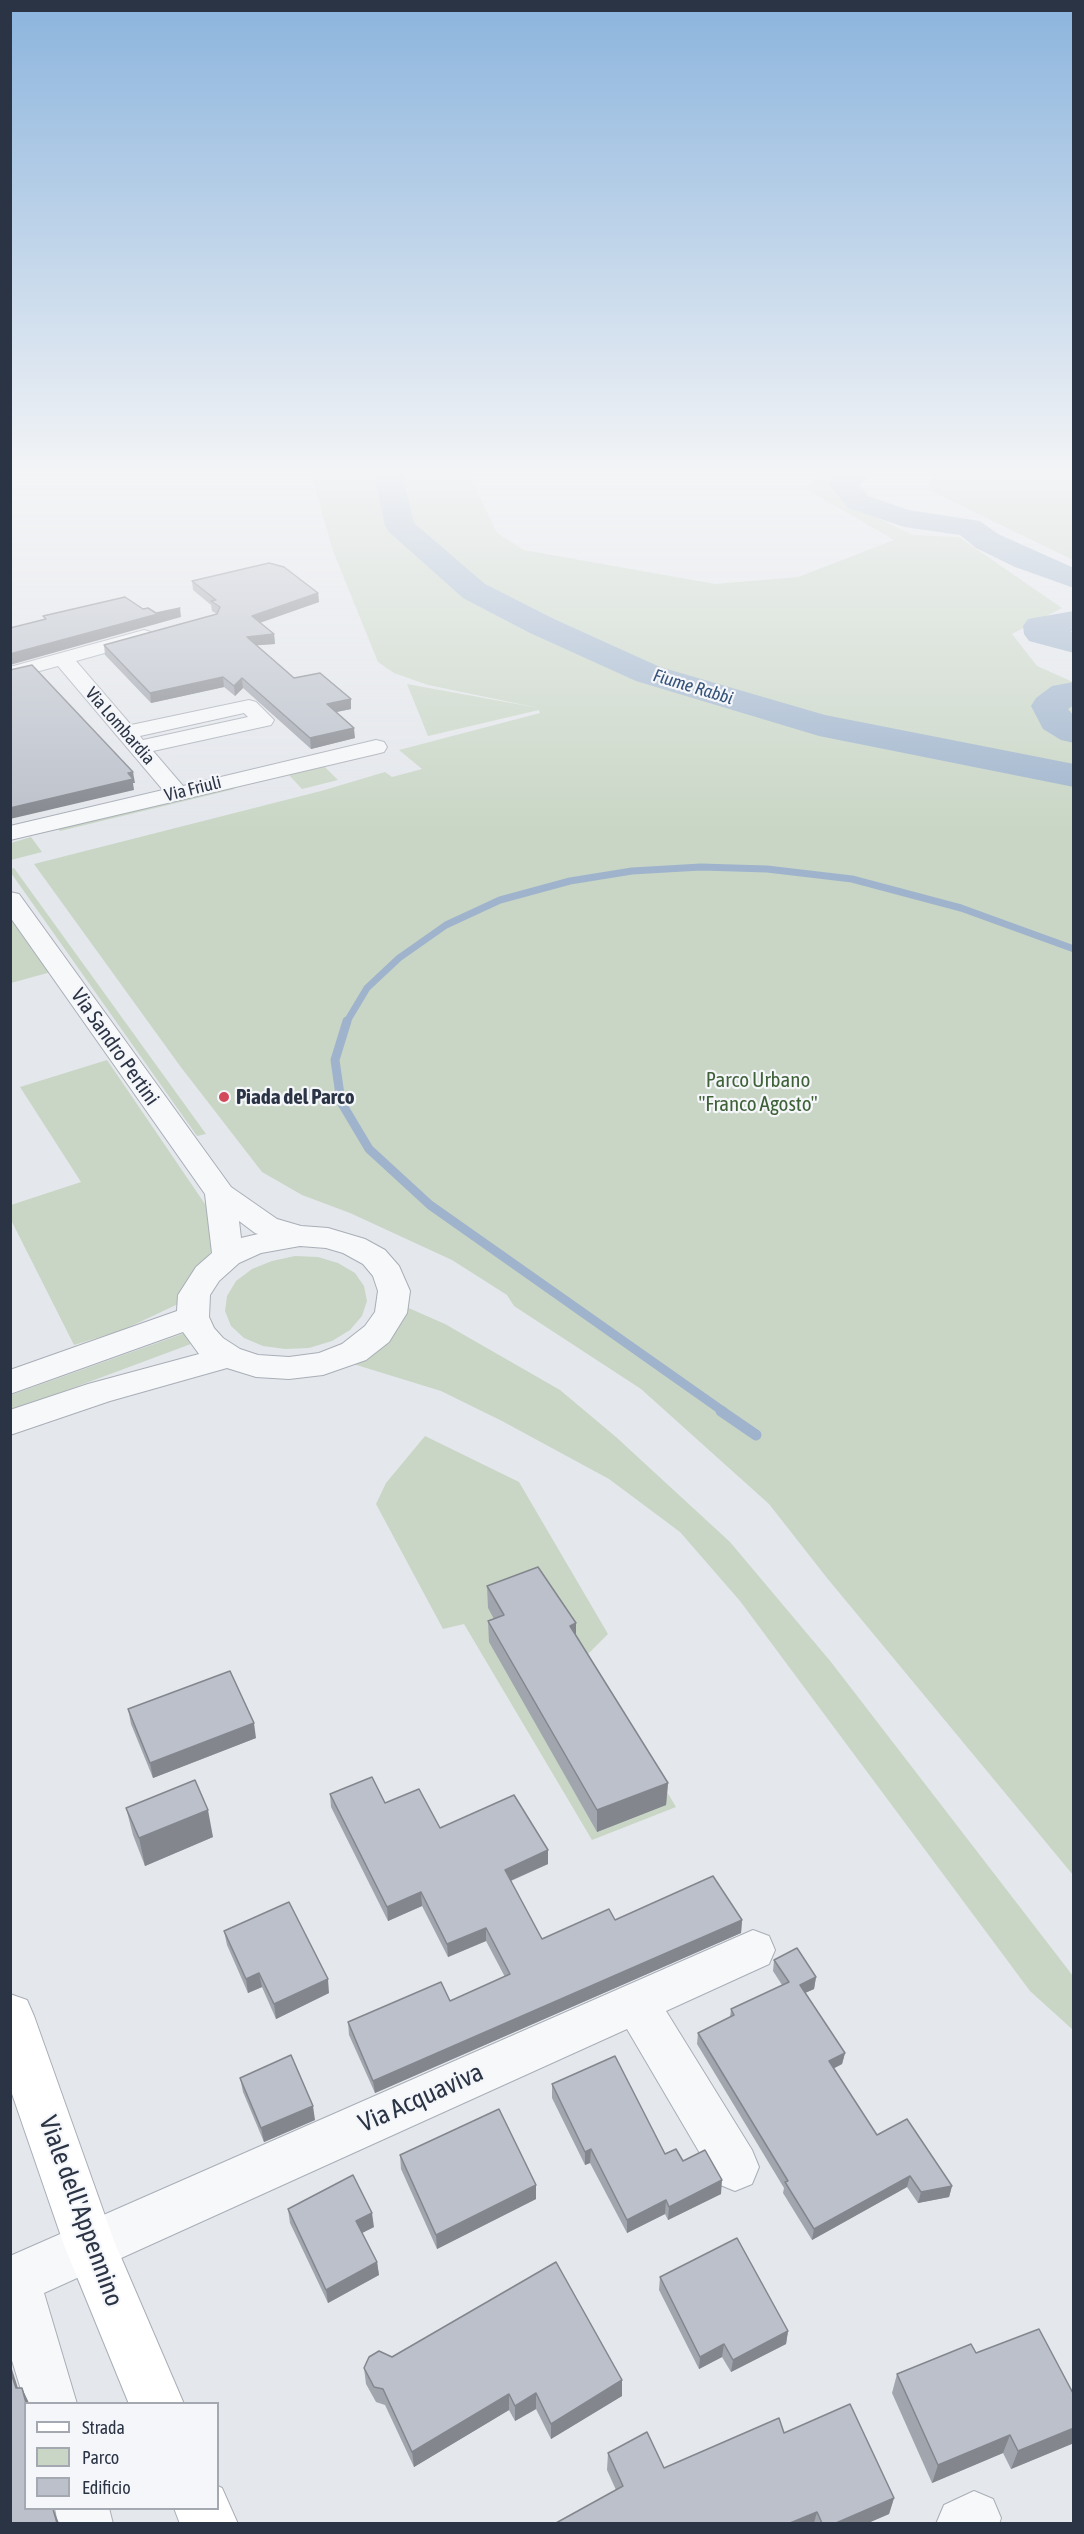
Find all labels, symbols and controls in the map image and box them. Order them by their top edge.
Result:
water label: Fiume Rabbi [651,665,735,709]
street label: Via Lombardia [81,683,159,769]
street label: Via Friuli [162,772,224,806]
street label: Via Sandro Pertini [65,984,165,1110]
park label: Parco Urbano "Franco Agosto" [698,1067,818,1117]
place label: Piada del Parco [236,1084,355,1110]
marker: Piada del Parco [217,1090,231,1104]
street label: Via Acquaviva [354,2057,488,2139]
street label: Viale dell'Appennino [32,2112,130,2310]
legend [24,2402,219,2510]
text: Strada [82,2417,125,2438]
text: Parco [82,2447,119,2468]
text: Edificio [82,2477,131,2498]

